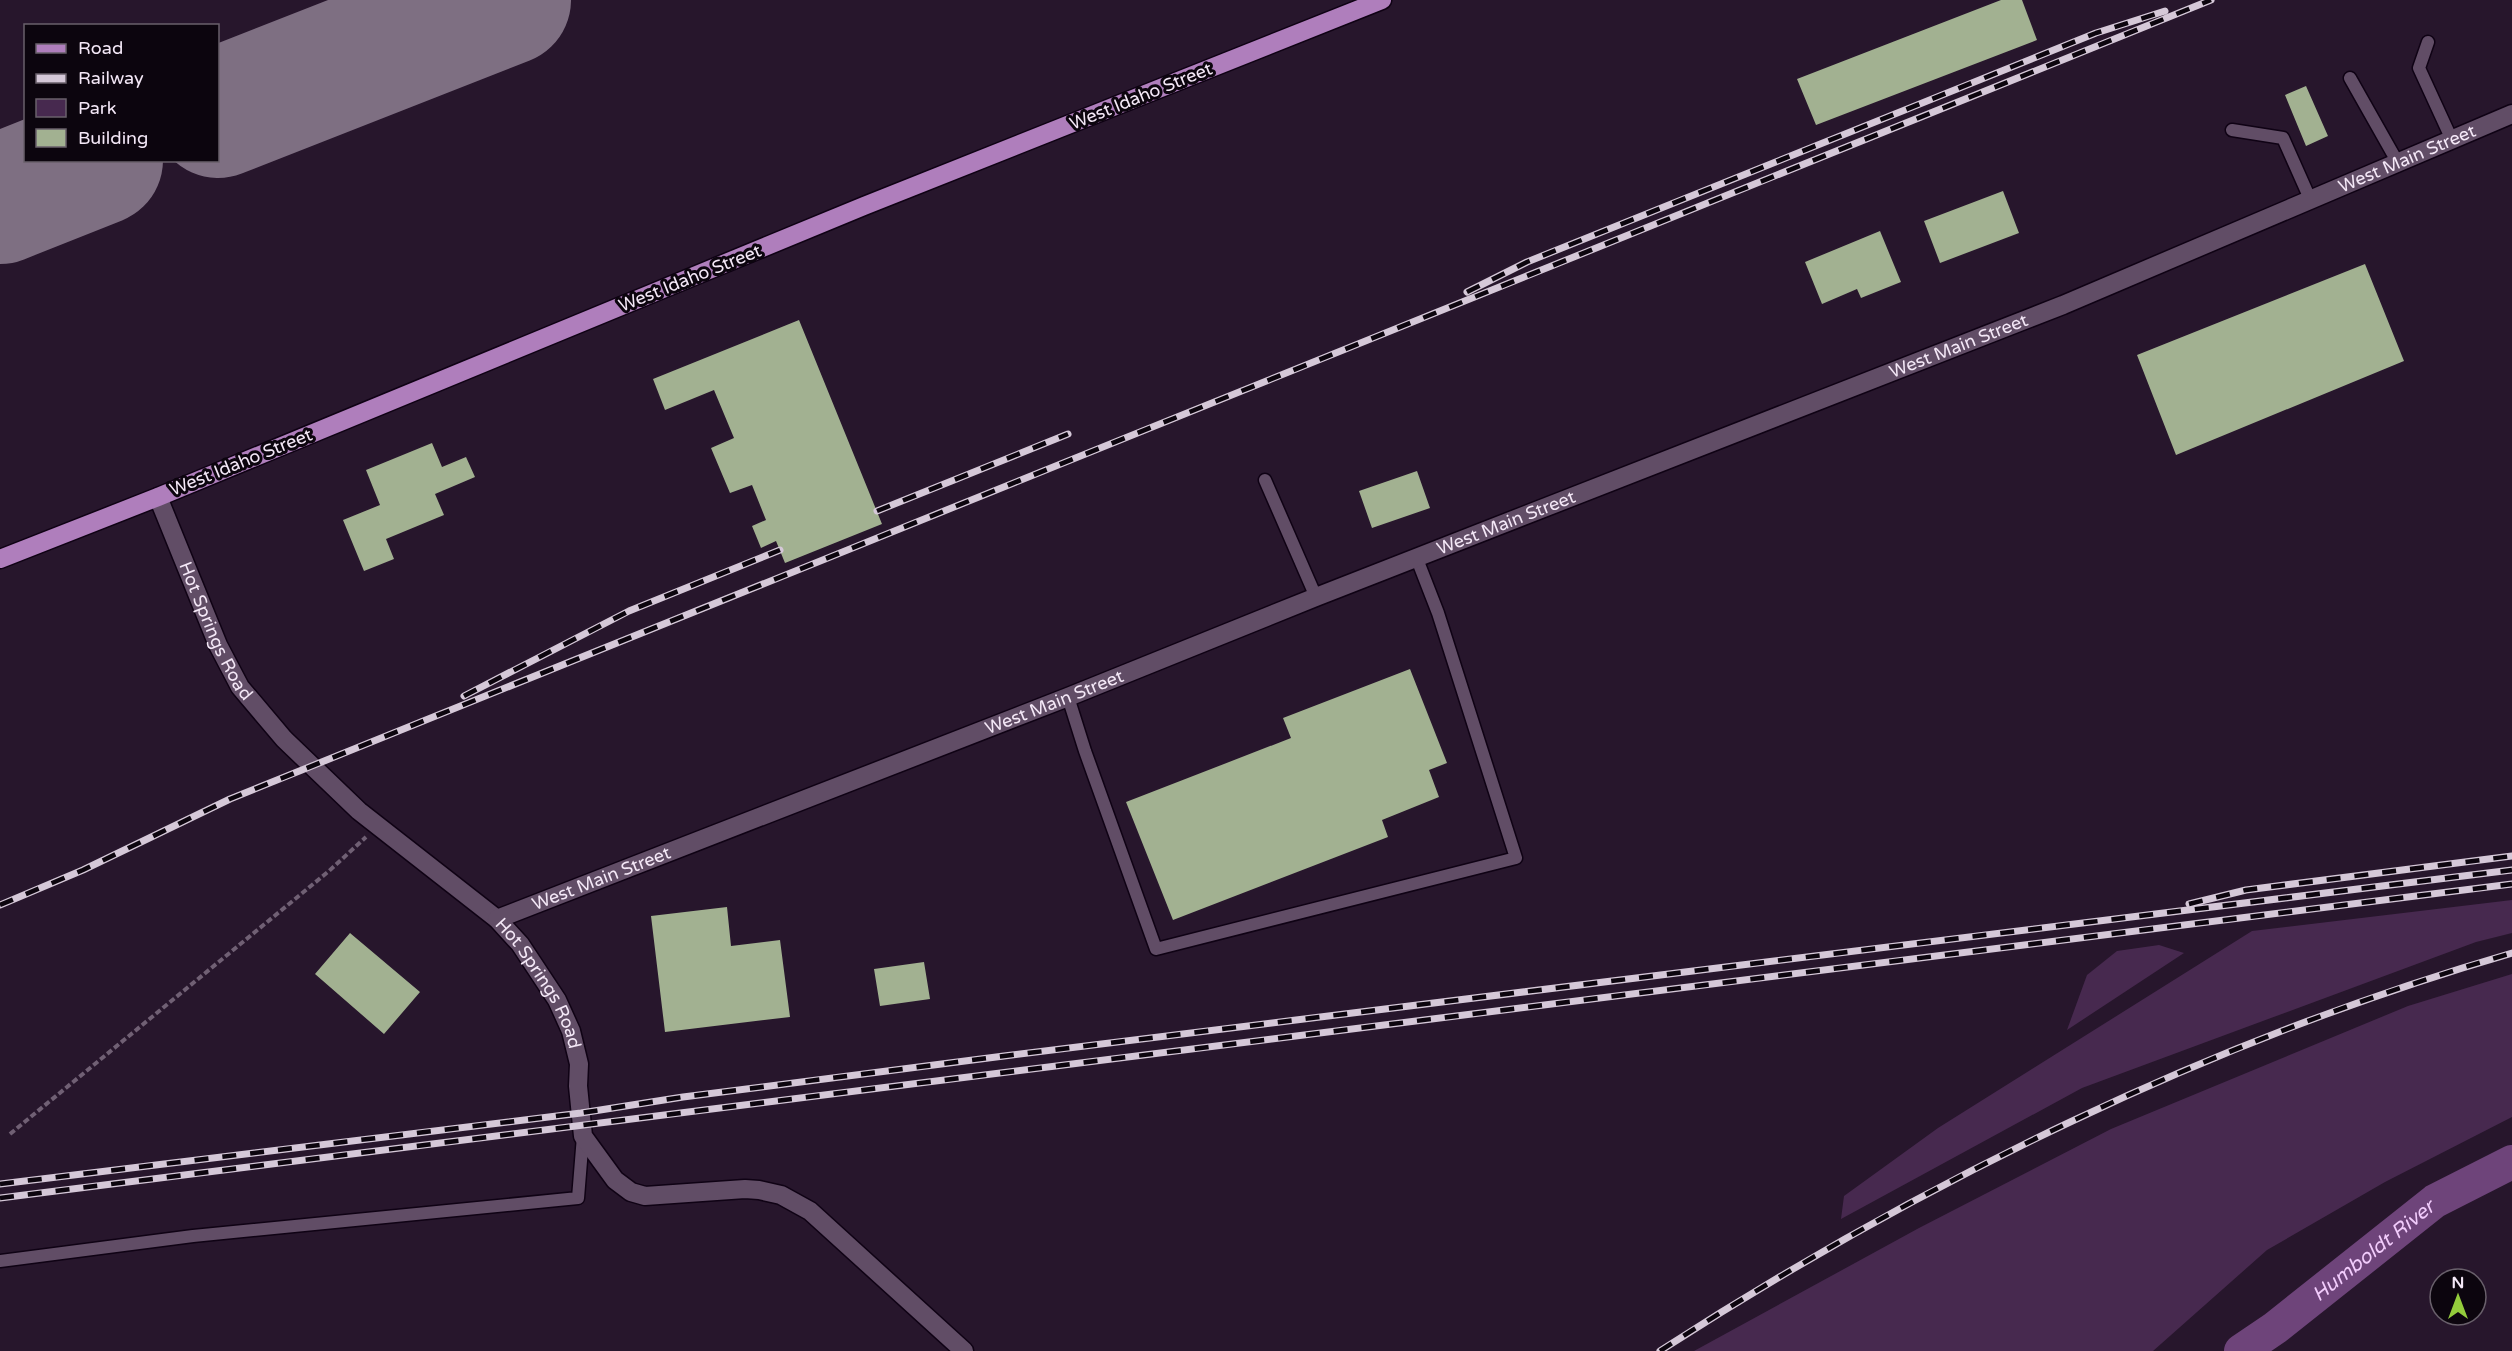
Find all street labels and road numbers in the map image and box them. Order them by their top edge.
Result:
street label: West Idaho Street [1066,57,1216,135]
street label: West Main Street [2335,120,2479,198]
street label: West Idaho Street [615,239,765,317]
street label: West Main Street [1886,309,2031,383]
street label: West Idaho Street [166,423,316,501]
street label: West Main Street [1434,486,1578,560]
street label: Hot Springs Road [174,558,258,705]
street label: West Main Street [982,665,1127,739]
street label: West Main Street [529,842,674,915]
street label: Hot Springs Road [490,913,586,1051]

